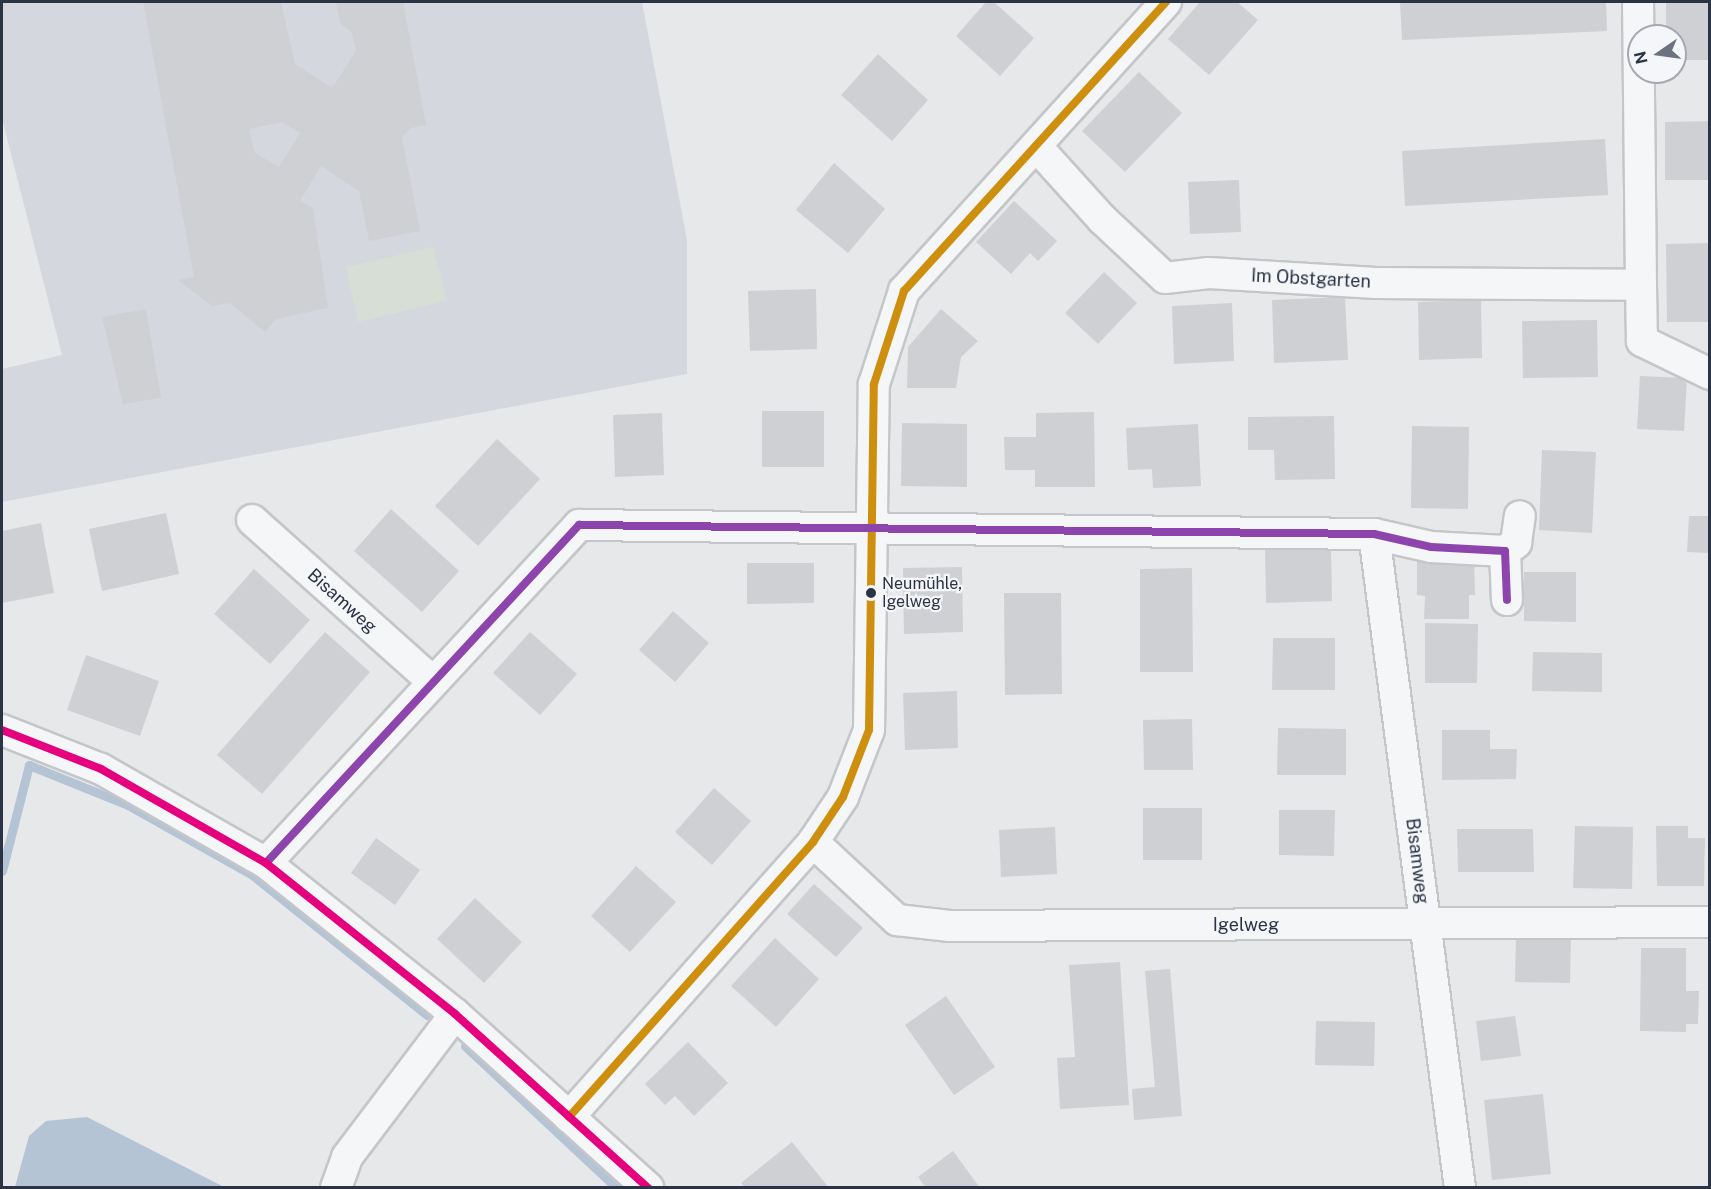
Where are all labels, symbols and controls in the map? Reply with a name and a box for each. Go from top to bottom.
north arrow [1627,24,1687,84]
text: N [1630,49,1652,66]
street label: Im Obstgarten [1251,265,1371,293]
street label: Bisamweg [303,564,381,638]
place label: Neumühle, Igelweg [882,574,962,612]
marker: Neumühle, Igelweg [865,587,877,599]
street label: Bisamweg [1401,817,1433,905]
street label: Igelweg [1213,914,1279,936]

